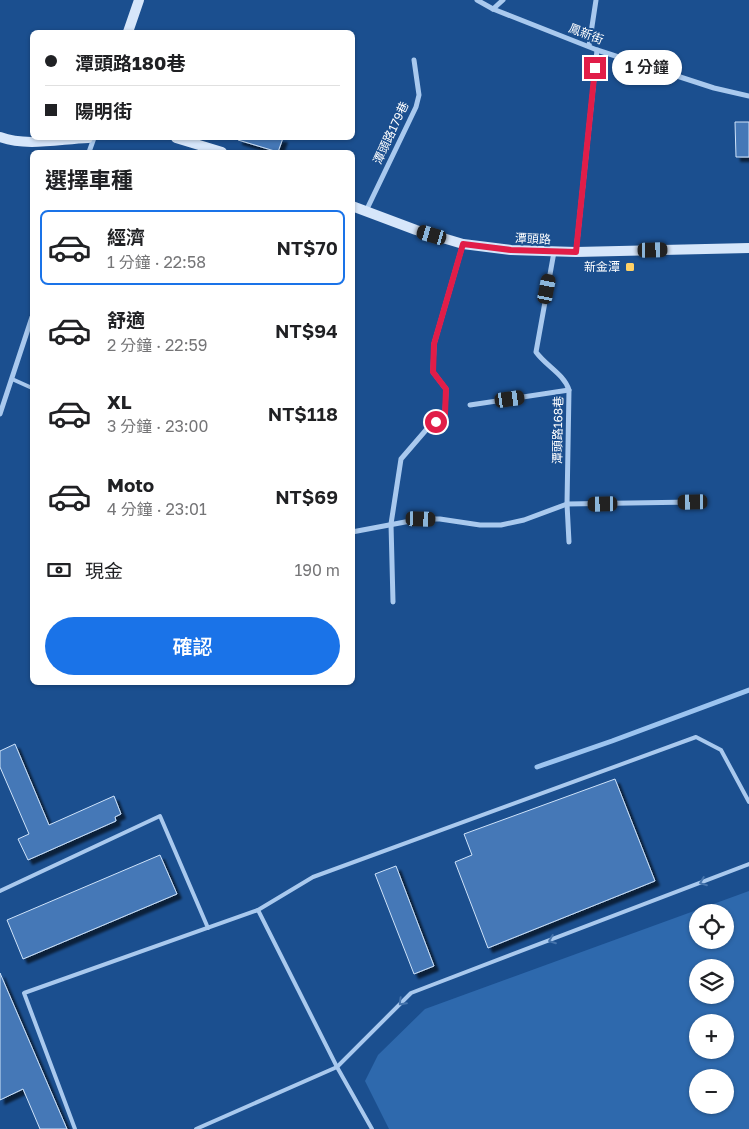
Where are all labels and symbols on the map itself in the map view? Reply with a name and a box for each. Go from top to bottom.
street label: 鳳新街 [567,20,606,47]
callout: 1 分鐘 [612,50,682,86]
route end [584,57,606,79]
street label: 潭頭路179巷 [369,99,412,167]
car [415,224,448,246]
street label: 潭頭路 [515,230,551,247]
car [637,242,668,258]
place label: 新金潭 [584,259,620,274]
marker: 新金潭 [624,261,636,273]
car [536,273,557,305]
car [494,389,525,409]
street label: 潭頭路168巷 [549,396,566,464]
route start [425,411,447,433]
car [677,494,708,510]
car [587,496,618,512]
car [405,511,436,527]
one-way arrow [700,876,708,886]
one-way arrow [548,934,556,944]
one-way arrow [399,996,408,1005]

